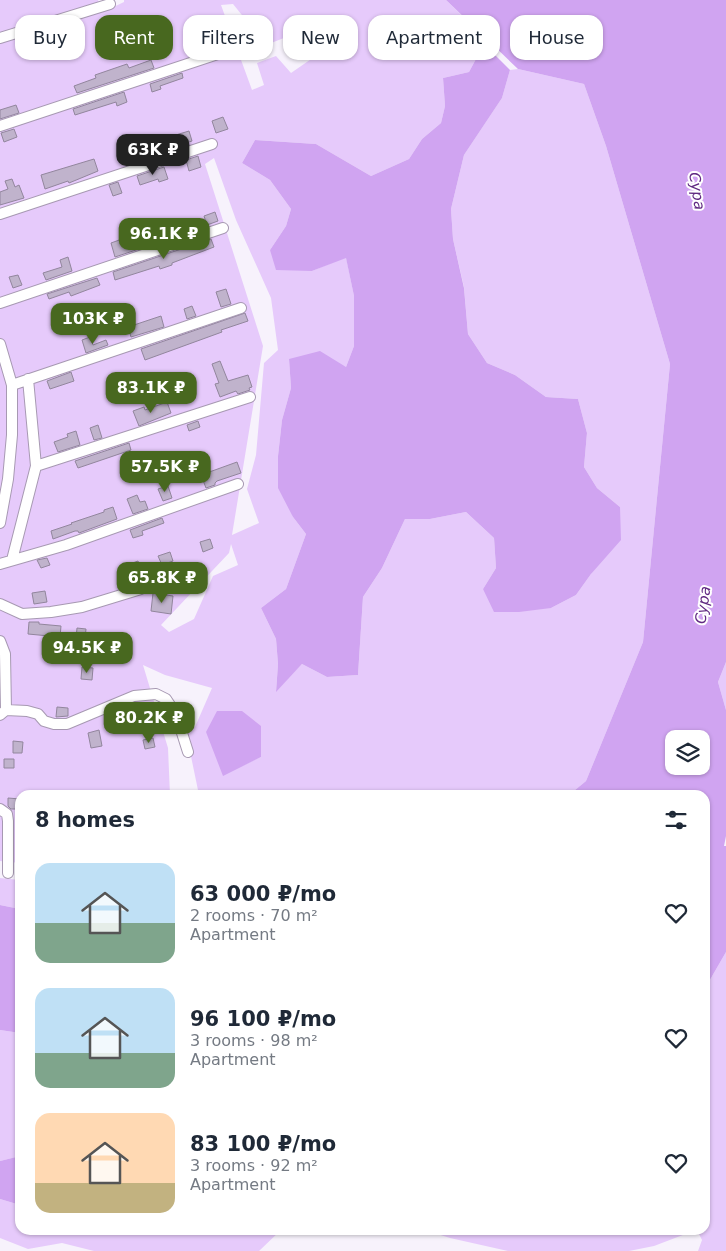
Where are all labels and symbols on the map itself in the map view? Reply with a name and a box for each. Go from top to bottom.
pin: 63K ₽ [118,134,188,176]
water label: Сура [685,171,709,211]
pin: 96.1K ₽ [118,218,210,260]
pin: 103K ₽ [52,302,134,345]
pin: 83.1K ₽ [105,372,197,414]
pin: 57.5K ₽ [119,450,211,493]
pin: 65.8K ₽ [116,562,208,604]
water label: Сура [691,585,715,625]
pin: 94.5K ₽ [41,632,133,674]
pin: 80.2K ₽ [103,702,195,744]

